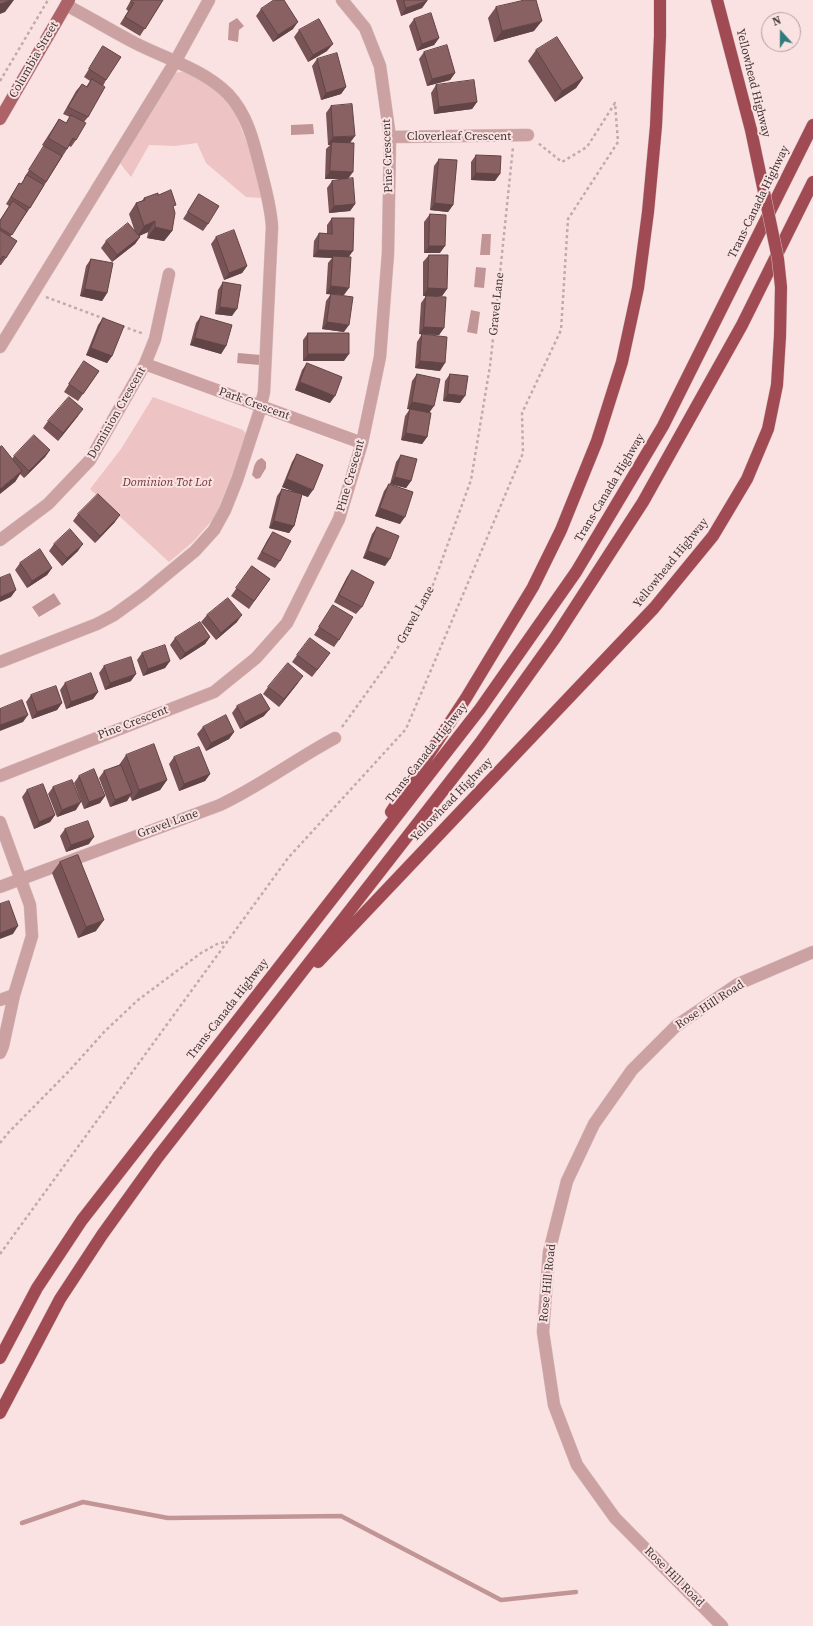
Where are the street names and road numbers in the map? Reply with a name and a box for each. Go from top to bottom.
street label: Columbia Street [6,19,62,101]
street label: Yellowhead Highway [733,27,773,139]
street label: Pine Crescent [380,119,396,193]
street label: Cloverleaf Crescent [407,130,511,144]
street label: Trans-Canada Highway [725,143,793,261]
street label: Gravel Lane [487,272,507,336]
street label: Dominion Crescent [85,364,149,462]
street label: Park Crescent [217,385,291,423]
street label: Trans-Canada Highway [572,431,648,545]
street label: Pine Crescent [334,438,368,514]
street label: Yellowhead Highway [630,515,712,611]
street label: Gravel Lane [394,584,438,646]
street label: Trans-Canada Highway [383,700,471,806]
street label: Pine Crescent [96,703,170,743]
street label: Yellowhead Highway [408,755,496,845]
street label: Gravel Lane [136,806,200,842]
street label: Trans-Canada Highway [184,956,272,1062]
street label: Rose Hill Road [673,978,747,1032]
street label: Rose Hill Road [537,1243,559,1323]
street label: Rose Hill Road [641,1544,707,1610]

